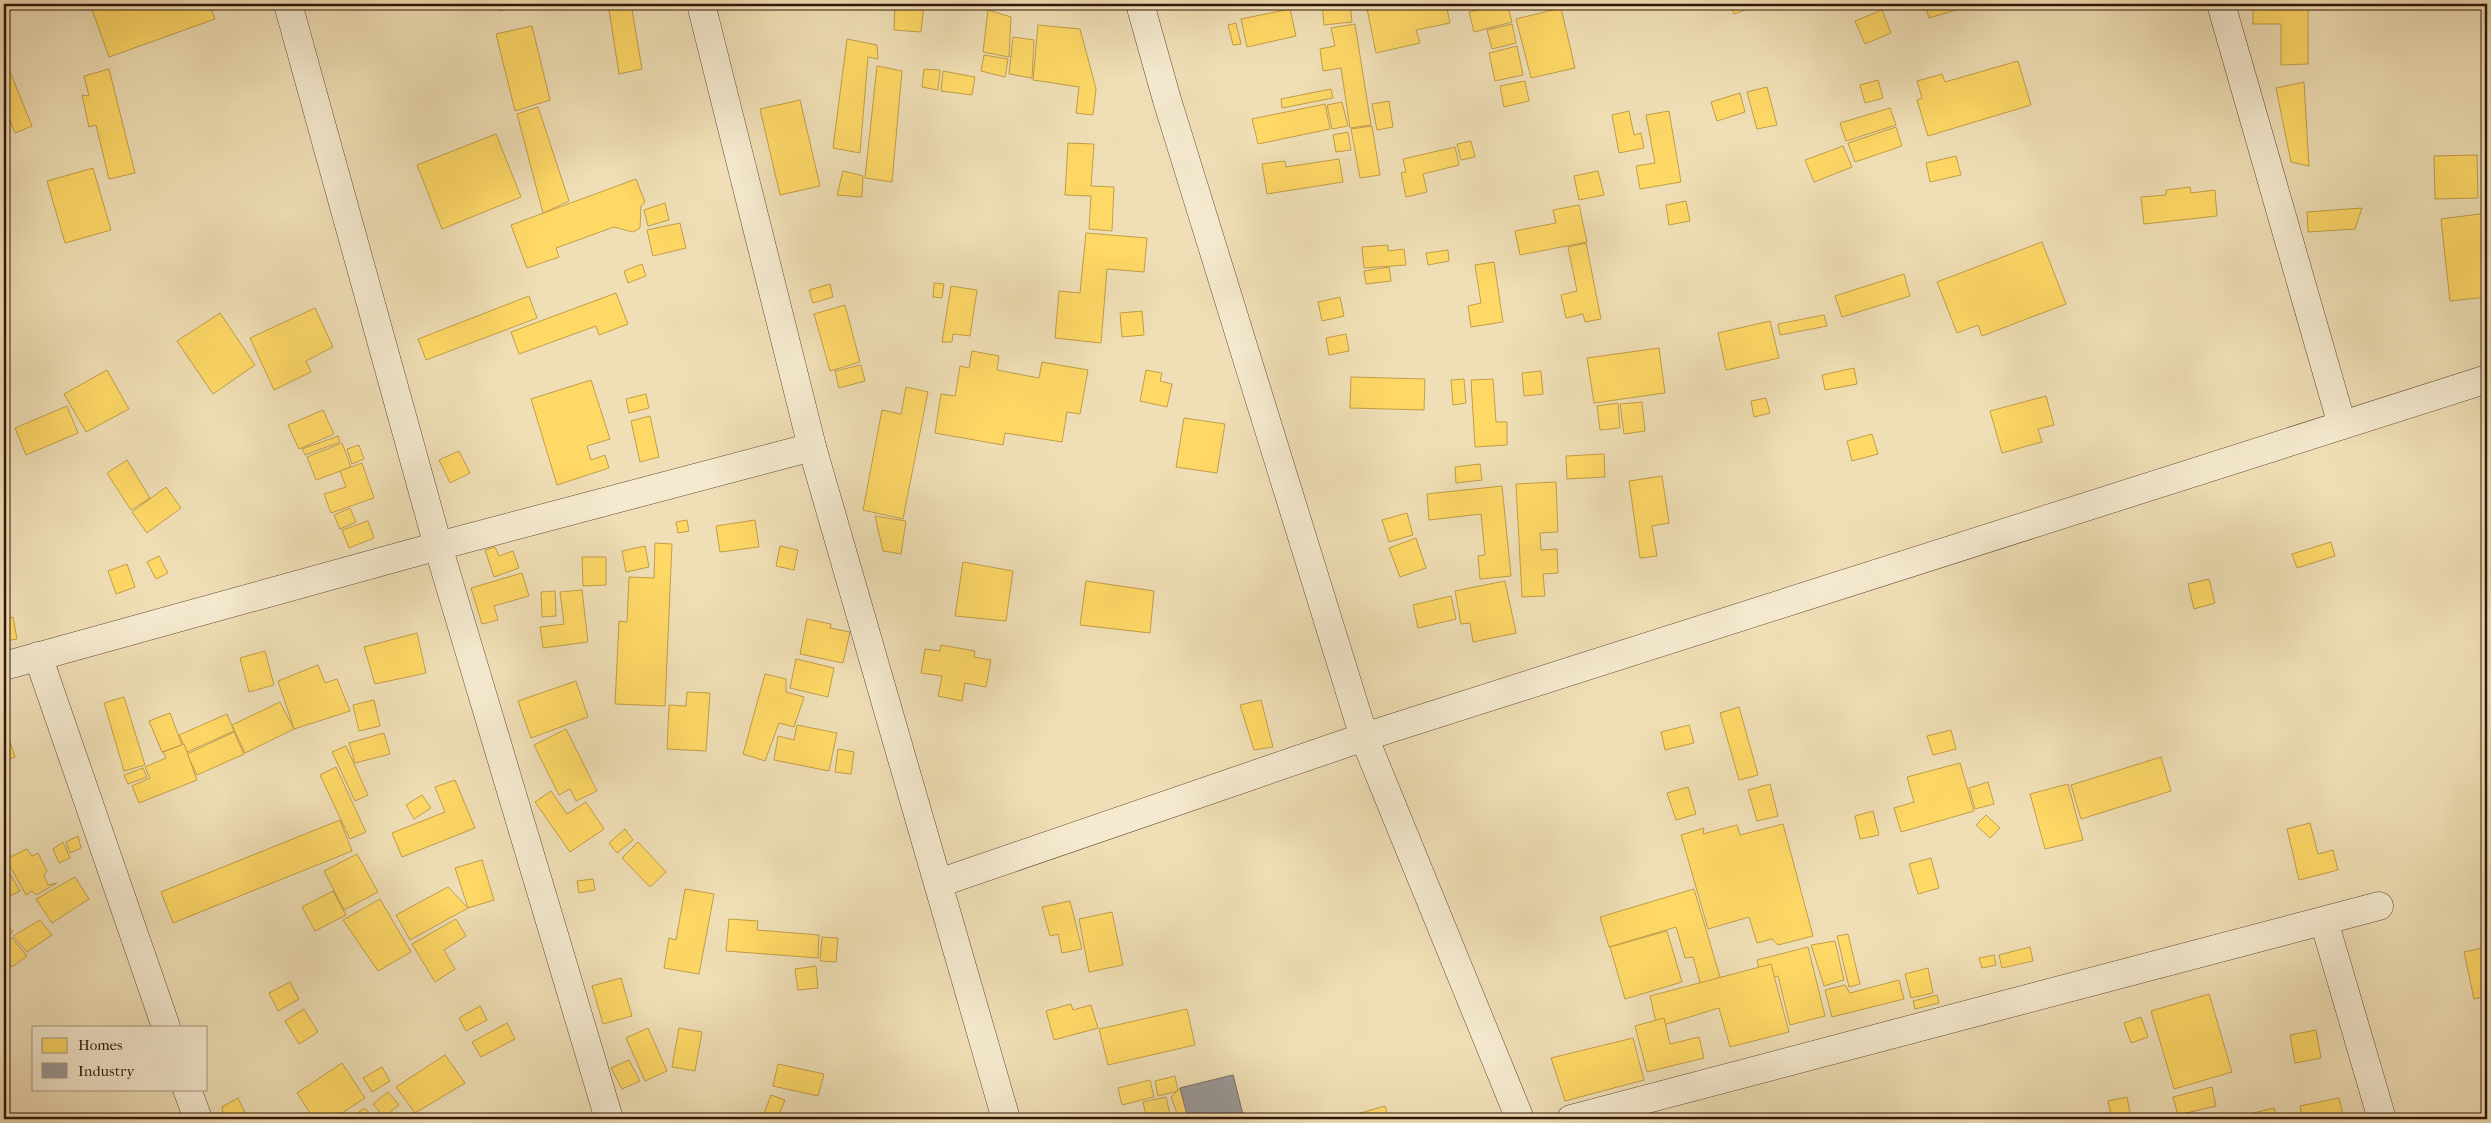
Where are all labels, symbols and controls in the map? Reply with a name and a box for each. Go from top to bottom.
legend [32,1026,208,1090]
text: Homes [78,1036,123,1054]
text: Industry [78,1062,135,1080]

